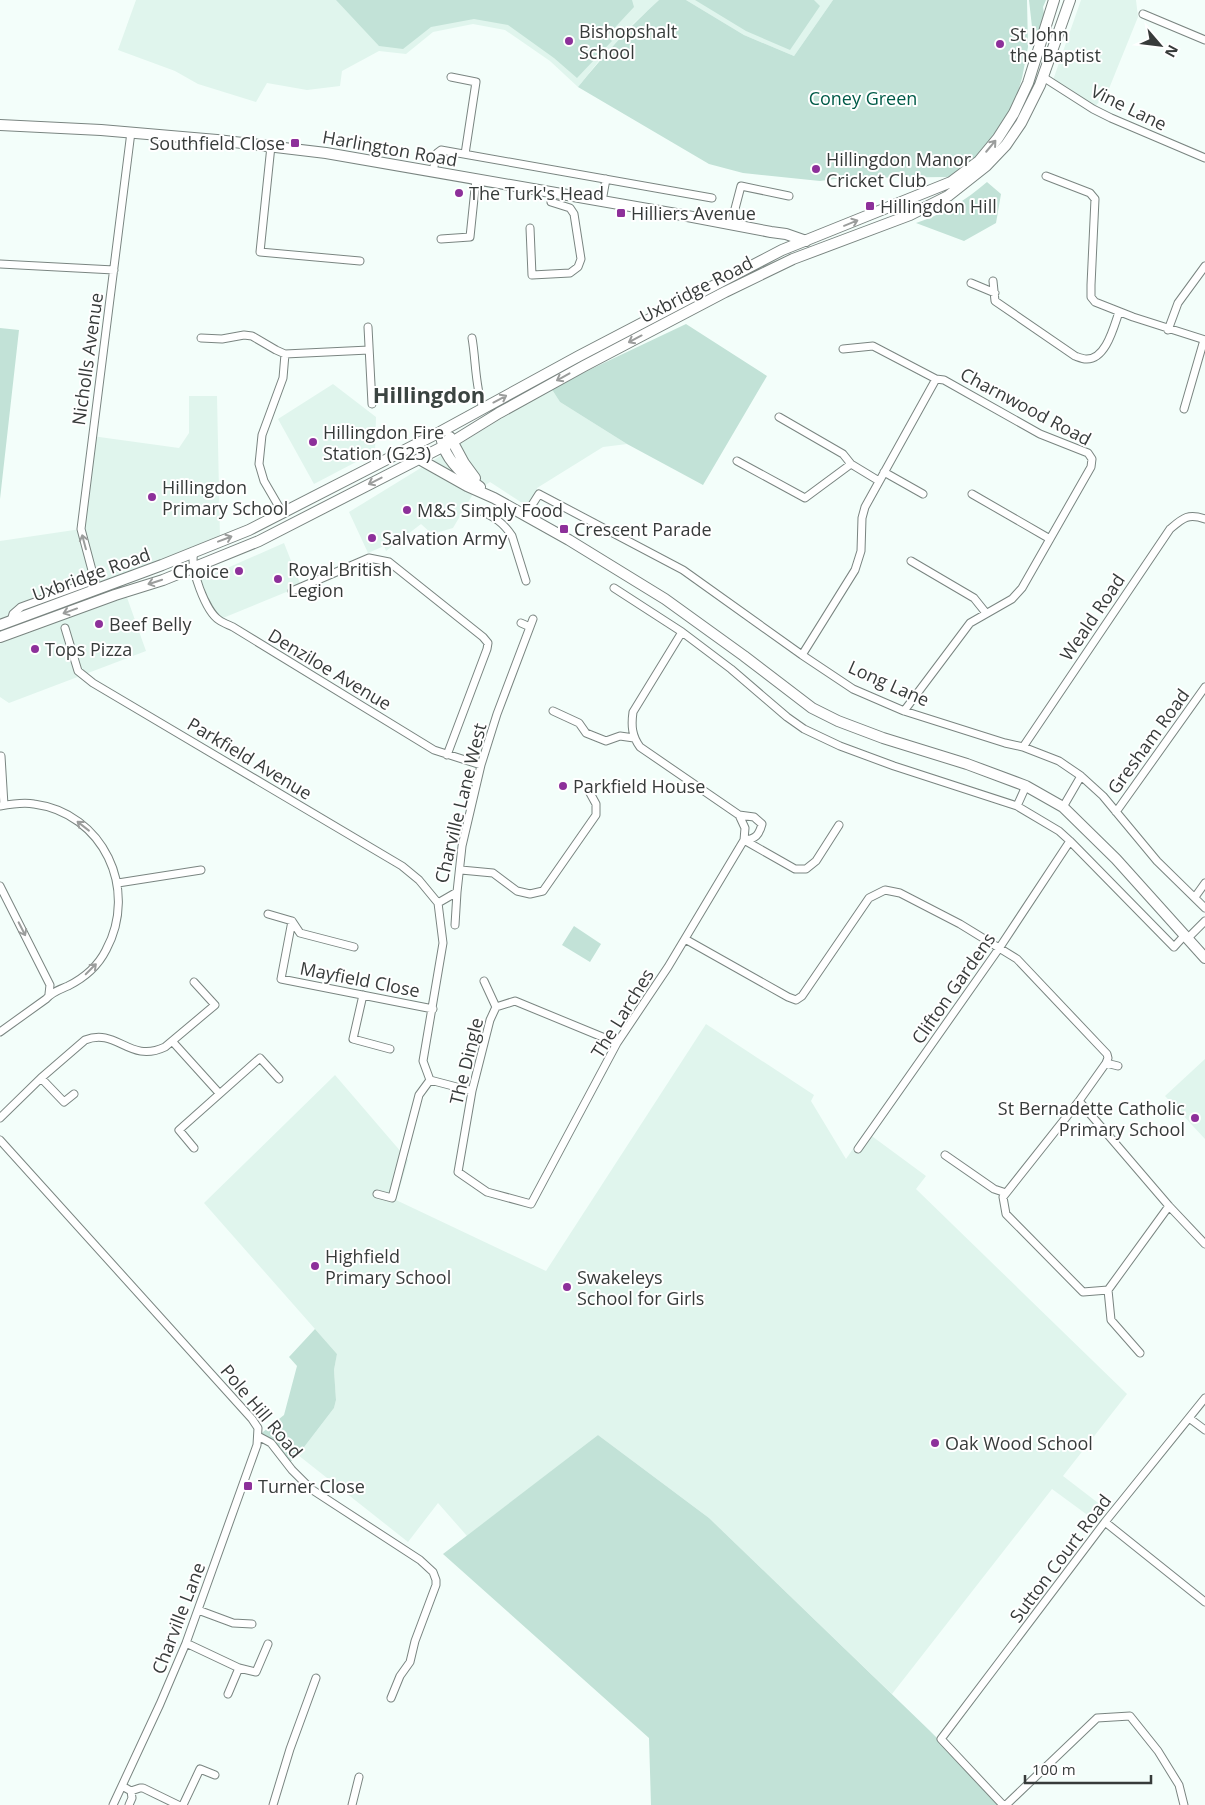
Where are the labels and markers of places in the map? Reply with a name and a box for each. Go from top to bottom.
place label: Bishopshalt School [579,19,677,64]
place label: St John the Baptist [1010,22,1101,67]
marker: Bishopshalt School [563,35,575,47]
marker: St John the Baptist [994,38,1006,50]
place label: Southfield Close [149,131,285,155]
marker: Southfield Close [289,137,301,149]
place label: Hillingdon Manor Cricket Club [826,147,972,192]
marker: Hillingdon Manor Cricket Club [810,163,822,175]
place label: The Turk's Head [469,181,604,205]
marker: The Turk's Head [453,187,465,199]
place label: Hillingdon Hill [880,194,997,218]
marker: Hillingdon Hill [864,200,876,212]
place label: Hilliers Avenue [631,201,756,225]
marker: Hilliers Avenue [615,207,627,219]
place label: Hillingdon Fire Station (G23) [323,420,444,465]
marker: Hillingdon Fire Station (G23) [307,436,319,448]
place label: Hillingdon Primary School [162,475,288,520]
marker: Hillingdon Primary School [146,491,158,503]
place label: M&S Simply Food [417,498,563,522]
marker: M&S Simply Food [401,504,413,516]
place label: Crescent Parade [574,517,712,541]
marker: Crescent Parade [558,523,570,535]
place label: Salvation Army [382,526,508,550]
marker: Salvation Army [366,532,378,544]
place label: Royal British Legion [288,557,392,602]
place label: Choice [173,559,229,583]
marker: Choice [233,565,245,577]
marker: Royal British Legion [272,573,284,585]
place label: Beef Belly [109,612,192,636]
marker: Beef Belly [93,618,105,630]
place label: Tops Pizza [45,637,132,661]
marker: Tops Pizza [29,643,41,655]
place label: Parkfield House [573,774,705,798]
marker: Parkfield House [557,780,569,792]
place label: St Bernadette Catholic Primary School [998,1096,1185,1141]
marker: St Bernadette Catholic Primary School [1189,1112,1201,1124]
place label: Highfield Primary School [325,1244,451,1289]
marker: Highfield Primary School [309,1260,321,1272]
place label: Swakeleys School for Girls [577,1265,704,1310]
marker: Swakeleys School for Girls [561,1281,573,1293]
place label: Oak Wood School [945,1431,1093,1455]
marker: Oak Wood School [929,1437,941,1449]
place label: Turner Close [258,1474,365,1498]
marker: Turner Close [242,1480,254,1492]

